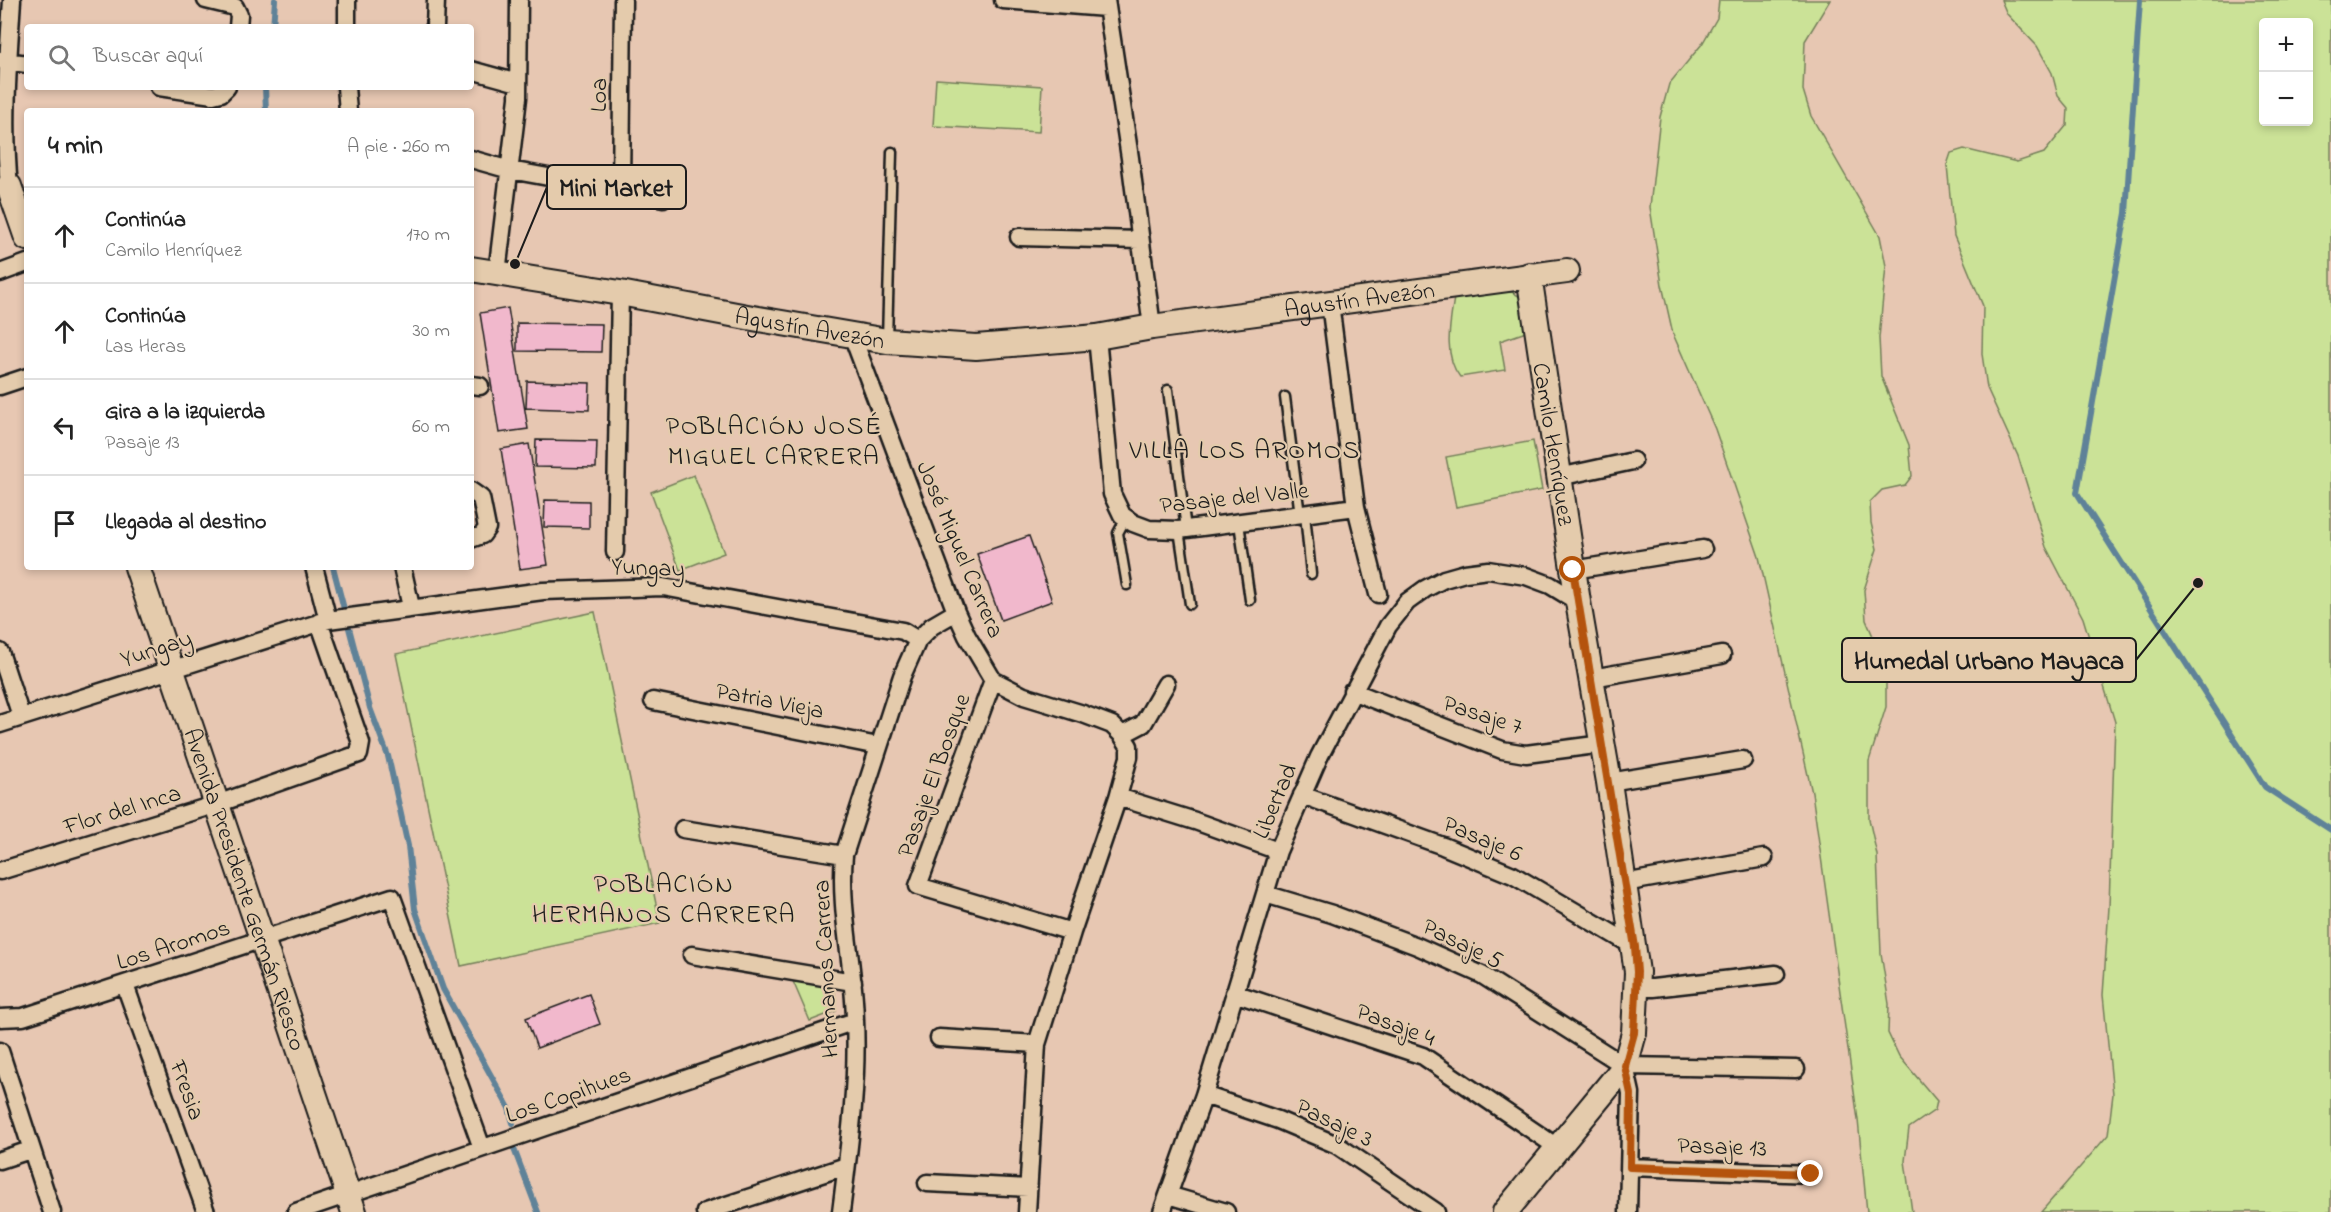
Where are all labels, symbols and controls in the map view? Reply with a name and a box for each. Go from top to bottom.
map controls [2259,18,2313,126]
button: + [2259,18,2313,72]
search box [24,24,474,90]
icon: search [45,41,78,74]
text: Buscar aquí [93,41,203,73]
button: − [2259,72,2313,126]
street label: Loa [583,78,618,113]
text: 4 min [48,128,103,166]
text: A pie · 260 m [347,133,450,162]
callout: Mini Market [547,165,686,209]
text: Mini Market [559,171,673,209]
text: Continúa [105,205,186,237]
icon: ahead [48,219,81,252]
text: 170 m [406,221,450,250]
text: Camilo Henríquez [105,237,242,266]
street label: Agustín Avezón [1282,274,1437,329]
street label: Agustín Avezón [731,300,887,360]
text: Continúa [105,301,186,333]
icon: ahead [48,315,81,348]
text: 30 m [413,317,450,346]
text: Las Heras [105,333,186,362]
street label: Camilo Henríquez [1521,361,1582,529]
text: Gira a la izquierda [105,397,265,429]
district label: POBLACIÓN JOSÉ MIGUEL CARRERA [666,409,882,477]
icon: left [48,411,81,444]
text: 60 m [412,413,450,442]
text: Pasaje 13 [105,429,180,458]
district label: VILLA LOS AROMOS [1128,433,1361,471]
street label: José Miguel Carrera [906,456,1012,644]
street label: Pasaje del Valle [1158,474,1311,525]
icon: arrive [48,507,81,540]
text: Llegada al destino [105,507,266,539]
street label: Yungay [610,551,685,589]
route start [1559,556,1585,582]
street label: Yungay [116,622,197,679]
callout: Humedal Urbano Mayaca [1842,638,2136,682]
text: Humedal Urbano Mayaca [1854,644,2124,682]
street label: Patria Vieja [712,675,827,730]
street label: Pasaje 7 [1438,687,1527,746]
street label: Pasaje El Bosque [889,689,981,863]
street label: Avenida Presidente Germán Riesco [173,724,314,1056]
street label: Libertad [1245,759,1308,845]
street label: Flor del Inca [59,777,186,846]
street label: Pasaje 6 [1437,808,1527,873]
district label: POBLACIÓN HERMANOS CARRERA [532,867,796,935]
street label: Hermanos Carrera [805,879,850,1059]
street label: Pasaje 5 [1416,911,1508,980]
street label: Los Aromos [112,912,235,981]
street label: Pasaje 4 [1351,995,1440,1057]
street label: Fresia [158,1055,213,1126]
street label: Los Copihues [501,1059,636,1134]
street label: Pasaje 3 [1289,1091,1378,1158]
street label: Pasaje 13 [1676,1129,1767,1168]
route end [1797,1160,1823,1186]

